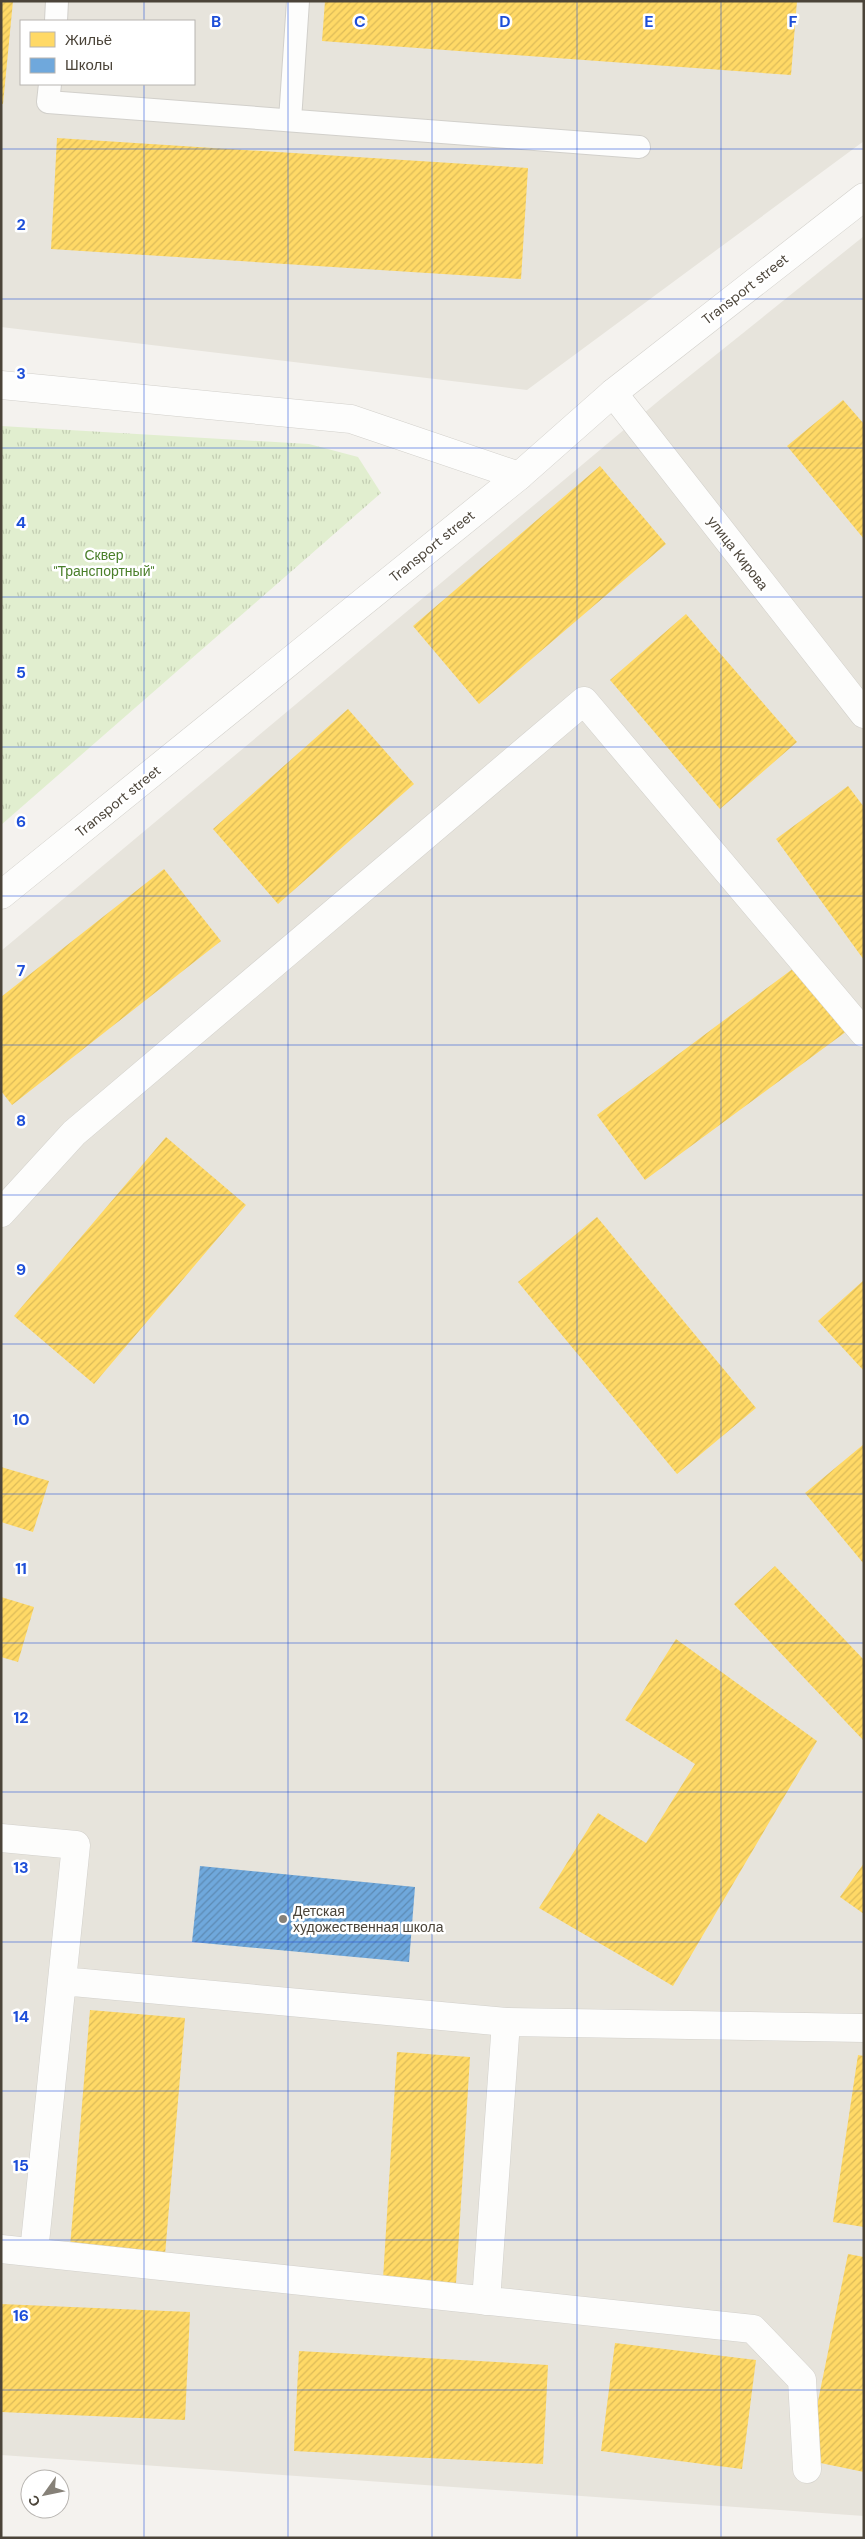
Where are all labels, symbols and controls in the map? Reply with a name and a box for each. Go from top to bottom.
text: B [211,11,221,32]
text: C [354,11,366,32]
text: D [499,11,511,32]
text: E [644,11,654,32]
text: F [789,11,798,32]
legend [20,20,195,85]
text: Жильё [65,30,112,50]
text: Школы [65,55,113,75]
text: 2 [16,214,26,235]
street label: Transport street [698,250,792,328]
text: 3 [16,363,26,384]
street label: Transport street [386,506,478,586]
text: 4 [16,512,26,533]
street label: улица Кирова [704,512,773,594]
park label: Сквер "Транспортный" [53,546,155,580]
text: 5 [16,662,26,683]
street label: Transport street [72,761,164,841]
text: 6 [16,811,26,832]
text: 7 [17,960,26,981]
text: 8 [16,1110,26,1131]
text: 9 [16,1259,26,1280]
text: 10 [12,1409,30,1430]
text: 11 [15,1558,27,1579]
text: 12 [13,1707,29,1728]
text: 13 [13,1857,29,1878]
place label: Детская художественная школа [293,1902,444,1936]
marker: Детская художественная школа [277,1913,289,1925]
text: 14 [13,2006,29,2027]
text: 15 [13,2155,29,2176]
text: 16 [13,2305,29,2326]
north arrow [20,2469,70,2519]
text: С [24,2492,44,2510]

